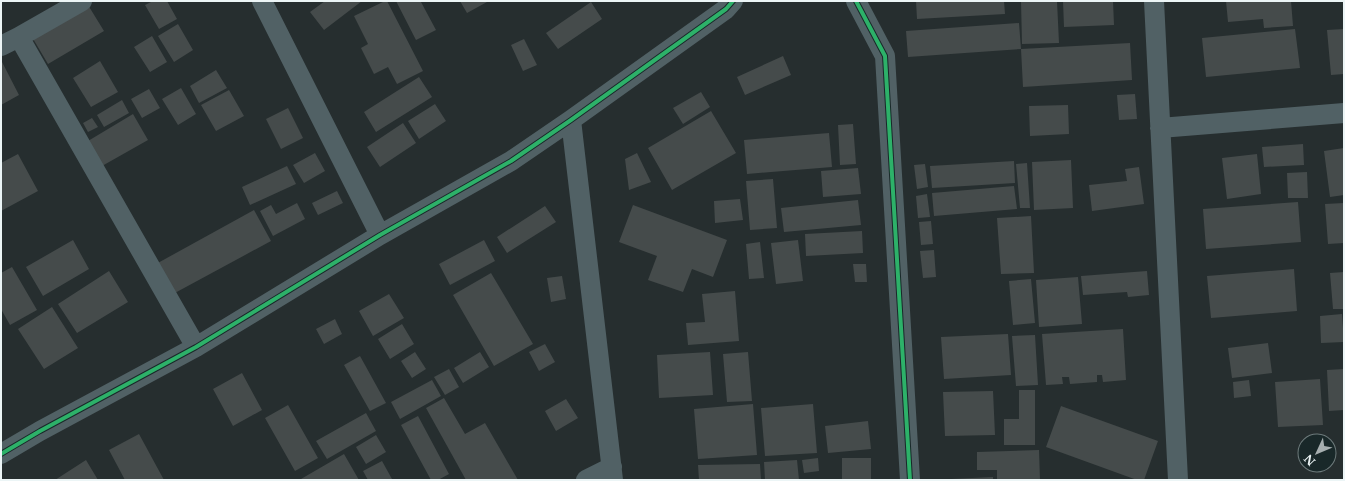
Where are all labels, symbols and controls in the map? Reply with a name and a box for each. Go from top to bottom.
north arrow [1297,433,1337,473]
text: N [1301,451,1318,469]

